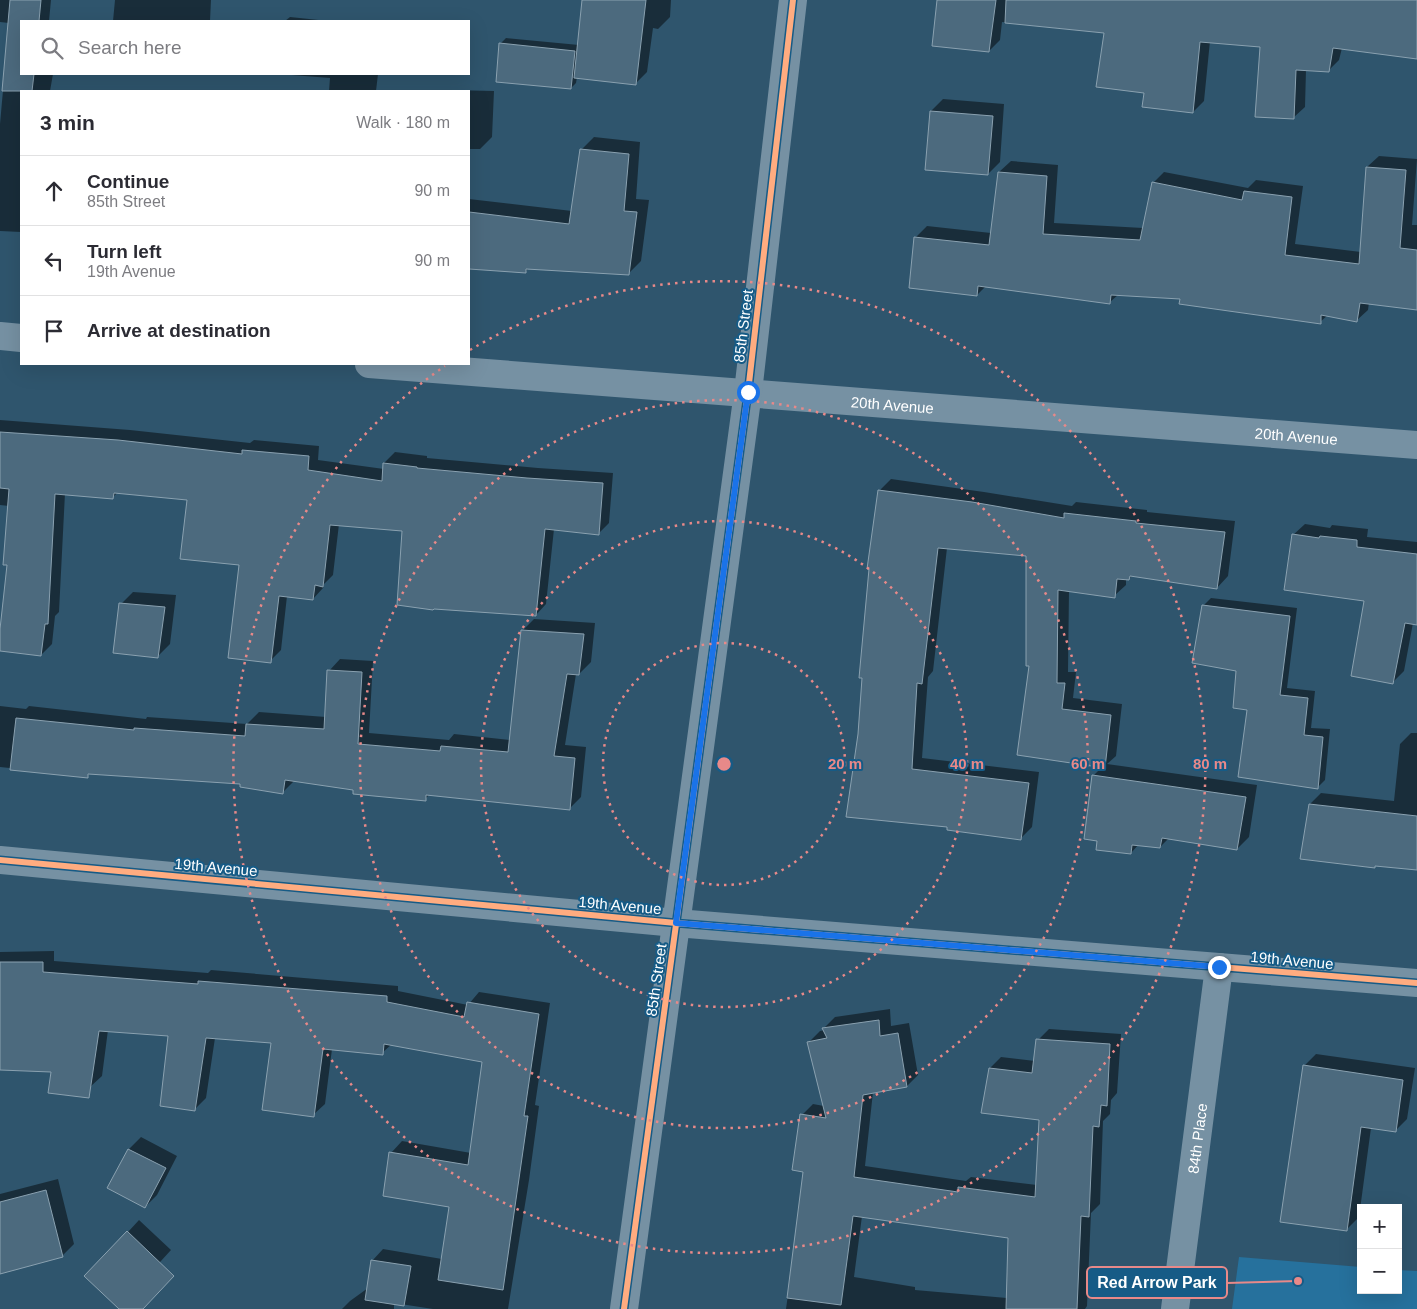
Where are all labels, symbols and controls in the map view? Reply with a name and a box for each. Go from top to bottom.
search box [20,20,470,75]
icon: search [38,34,66,62]
text: Search here [78,37,182,58]
text: 3 min [40,111,95,134]
text: Walk · 180 m [356,114,450,131]
text: Continue [87,171,169,192]
icon: ahead [40,177,68,205]
text: 90 m [414,182,450,199]
text: 85th Street [87,193,165,210]
text: Turn left [87,241,162,262]
icon: left [40,247,68,275]
text: 90 m [414,252,450,269]
text: 19th Avenue [87,263,176,280]
street label: 85th Street [730,288,756,363]
icon: arrive [40,317,68,345]
text: Arrive at destination [87,320,271,341]
route start [737,381,760,404]
street label: 20th Avenue [850,393,935,416]
street label: 20th Avenue [1254,424,1338,447]
centre of rings [715,755,733,773]
text: 20 m [828,755,862,772]
text: 40 m [950,755,984,772]
text: 60 m [1071,755,1105,772]
text: 80 m [1193,755,1227,772]
street label: 19th Avenue [174,855,258,879]
street label: 19th Avenue [578,893,662,917]
street label: 85th Street [642,942,670,1018]
street label: 19th Avenue [1250,948,1334,972]
route end [1208,956,1231,979]
street label: 84th Place [1184,1102,1210,1175]
map controls [1357,1204,1402,1294]
button: + [1357,1204,1402,1249]
button: − [1357,1249,1402,1294]
callout: Red Arrow Park [1087,1267,1227,1298]
text: Red Arrow Park [1097,1274,1217,1291]

